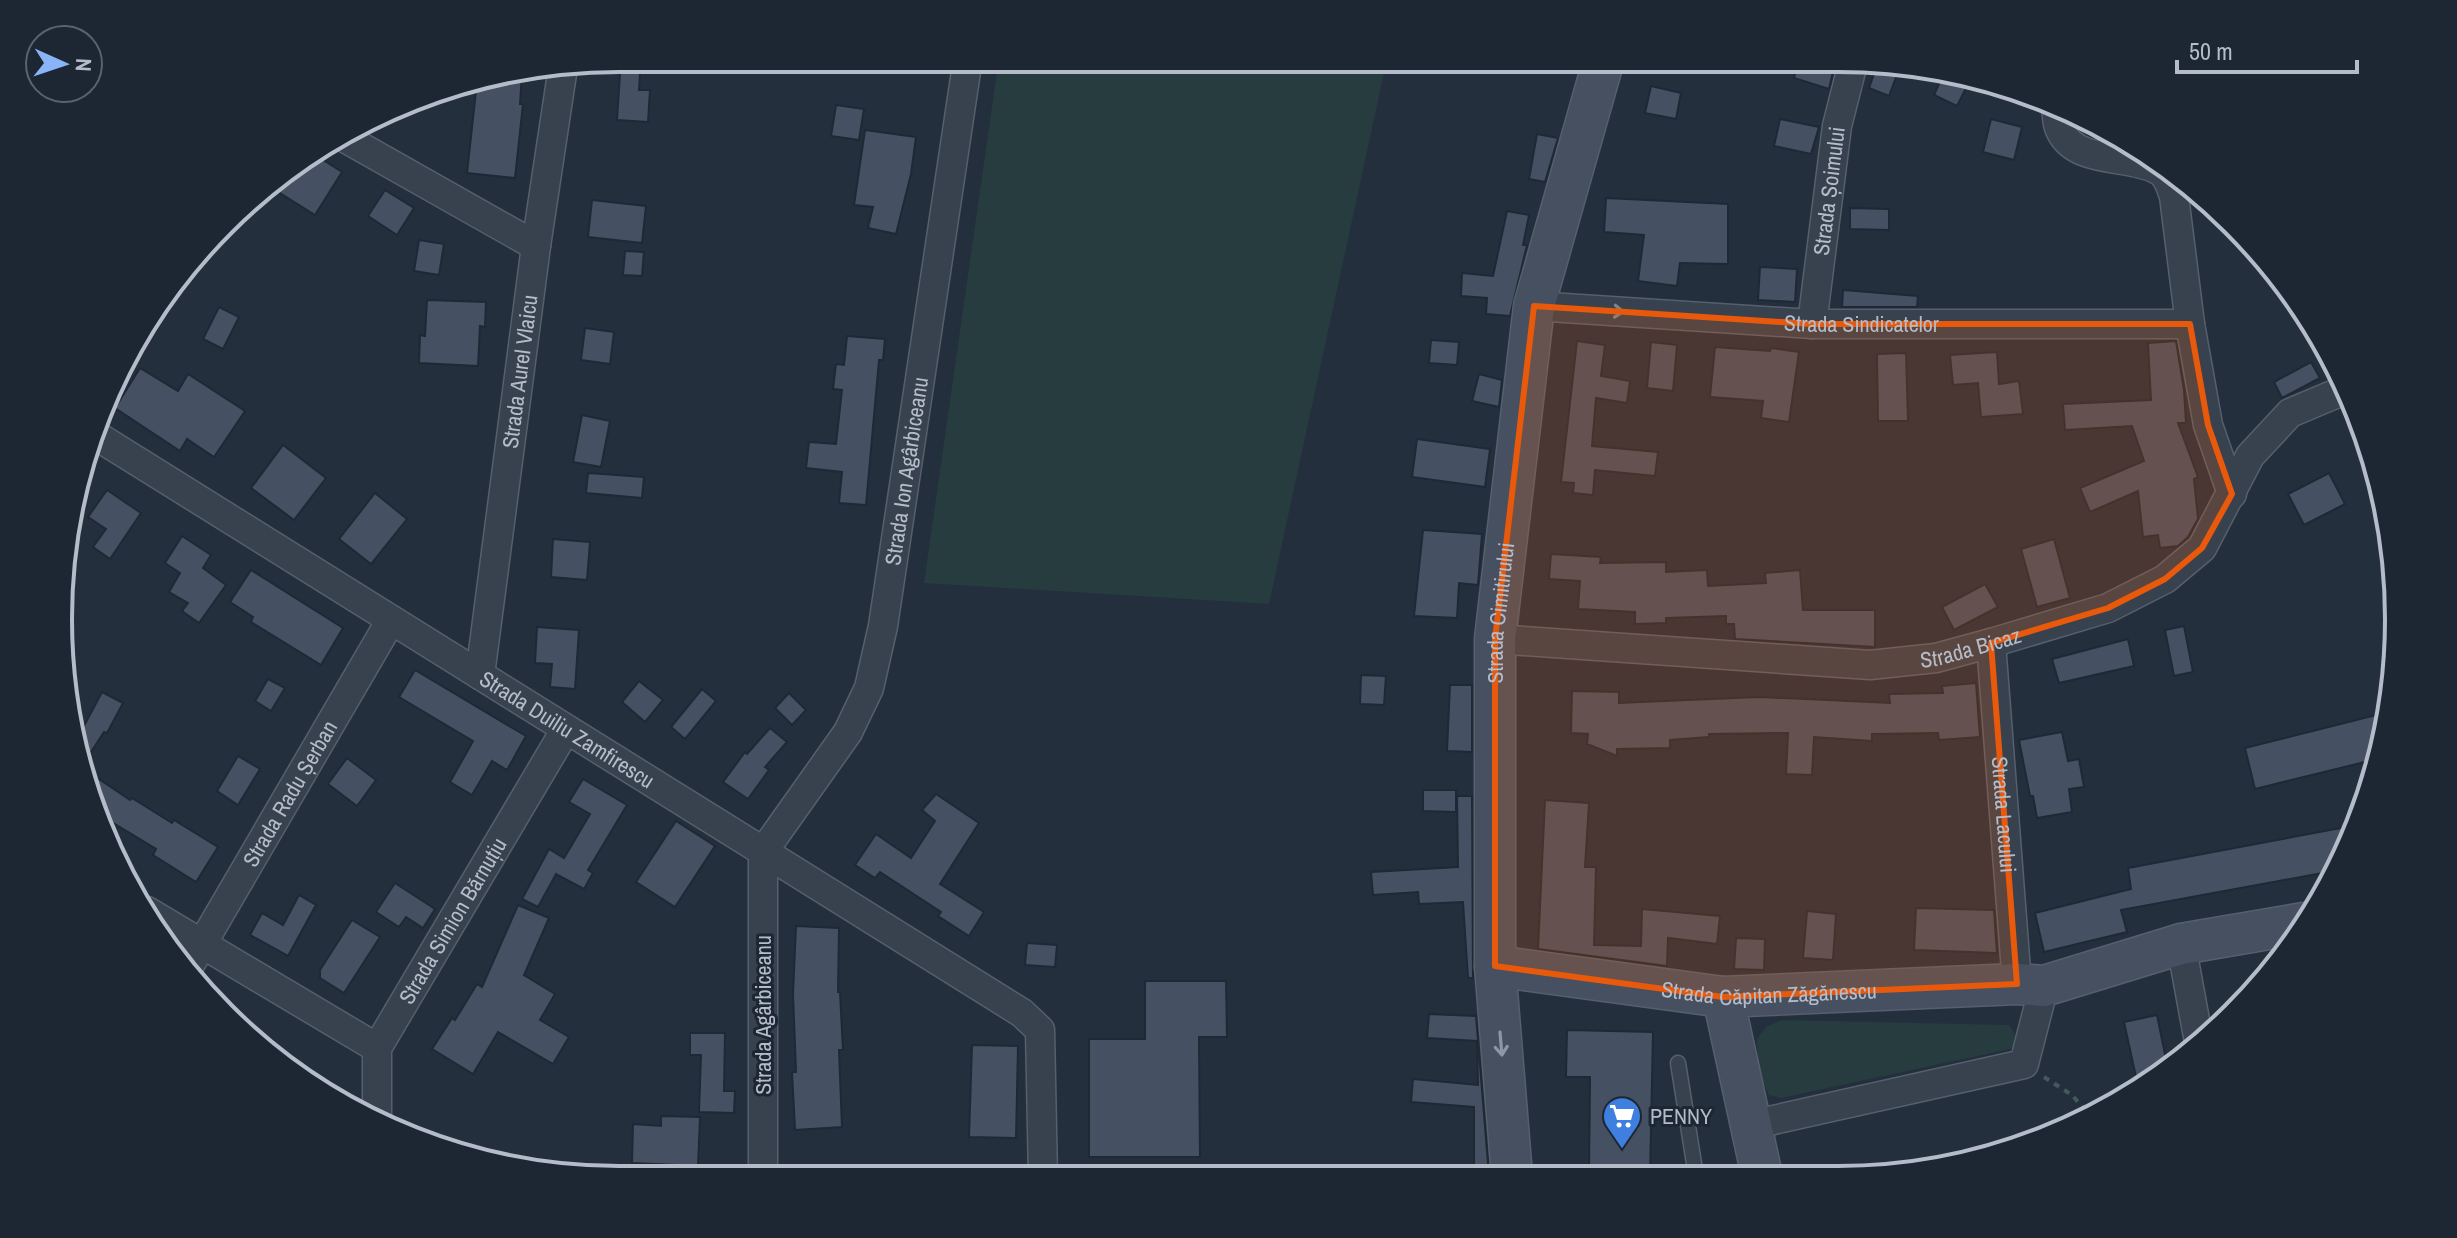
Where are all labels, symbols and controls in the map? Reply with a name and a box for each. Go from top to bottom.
north arrow [24,24,104,104]
scale bar [2177,24,2357,74]
text: 50 m [2189,35,2233,67]
text: N [69,58,99,72]
street label: Strada Șoimului [1806,125,1852,257]
street label: Strada Aurel Vlaicu [495,293,544,450]
one-way arrow [1598,304,1625,319]
street label: Strada Sindicatelor [1783,307,1939,339]
street label: Strada Ion Agârbiceanu [877,375,935,567]
street label: Strada Cimitirului [1480,541,1521,683]
street label: Strada Bicaz [1919,620,2024,675]
street label: Strada Duiliu Zamfirescu [474,663,660,795]
street label: Strada Radu Șerban [235,715,344,872]
street label: Strada Lacului [1985,755,2023,874]
street label: Strada Simion Bărnuțiu [391,832,513,1010]
street label: Strada Agârbiceanu [748,935,778,1095]
street label: Strada Căpitan Zăgănescu [1659,974,1877,1012]
one-way arrow [1494,1030,1509,1056]
supermarket icon: PENNY [1601,1095,1643,1150]
place label: PENNY [1650,1101,1712,1131]

